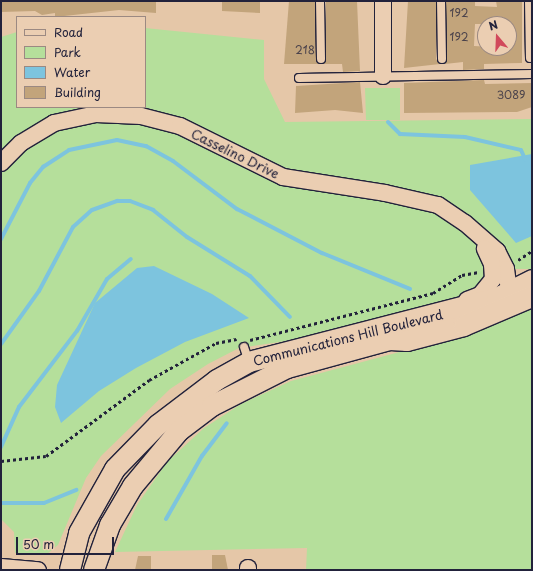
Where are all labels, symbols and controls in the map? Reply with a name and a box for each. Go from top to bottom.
house number: 192 [450,6,468,20]
legend [16,16,146,108]
north arrow [477,16,517,56]
text: N [486,16,500,35]
text: Road [54,23,83,41]
house number: 192 [450,30,468,44]
text: Park [54,43,81,61]
house number: 218 [295,43,315,57]
text: Water [54,63,90,81]
text: Building [54,83,101,101]
house number: 3089 [497,88,525,102]
street label: Casselino Drive [189,126,281,182]
street label: Communications Hill Boulevard [251,307,445,369]
scale bar [18,529,116,555]
text: 50 m [23,535,54,553]

